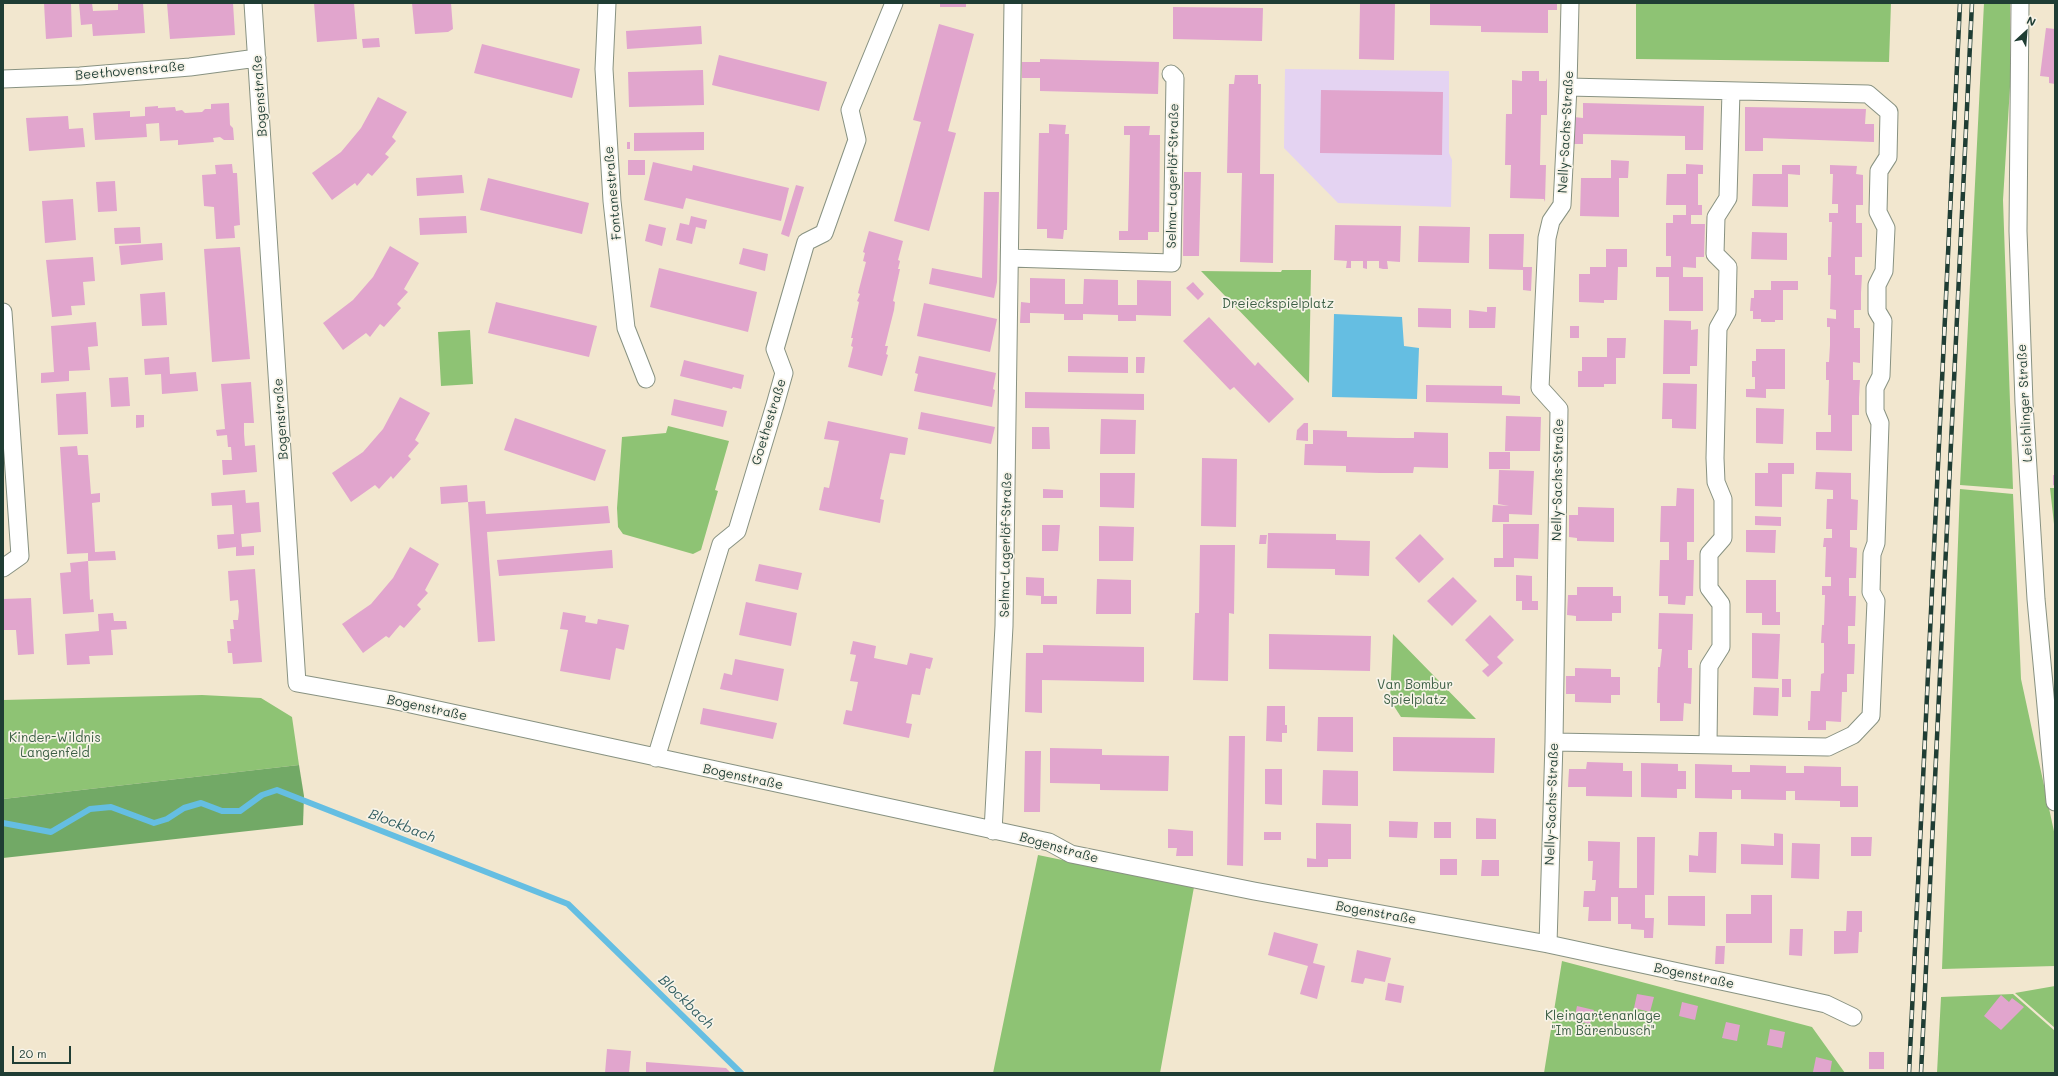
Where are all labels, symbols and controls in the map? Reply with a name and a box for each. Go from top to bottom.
north arrow [2006,12,2046,52]
text: N [2024,12,2039,29]
street label: Bogenstraße [249,55,271,137]
street label: Beethovenstraße [75,58,185,84]
street label: Nelly-Sachs-Straße [1555,70,1577,194]
street label: Selma-Lagerlöf-Straße [1164,103,1182,249]
street label: Fontanestraße [601,145,625,241]
park label: Dreieckspielplatz [1222,296,1334,312]
street label: Leichlinger Straße [2014,343,2036,463]
street label: Goethestraße [748,377,790,467]
street label: Bogenstraße [270,378,292,460]
street label: Nelly-Sachs-Straße [1549,419,1567,541]
street label: Selma-Lagerlöf-Straße [997,472,1015,618]
park label: Van Bombur Spielplatz [1377,677,1453,708]
street label: Bogenstraße [386,692,468,724]
park label: Kinder-Wildnis Langenfeld [9,730,101,761]
street label: Nelly-Sachs-Straße [1542,742,1562,866]
street label: Bogenstraße [702,761,784,793]
water label: Blockbach [366,806,438,846]
street label: Bogenstraße [1018,829,1100,867]
street label: Bogenstraße [1335,898,1417,928]
street label: Bogenstraße [1653,960,1735,992]
water label: Blockbach [655,972,717,1032]
park label: Kleingartenanlage "Im Bärenbusch" [1545,1008,1661,1039]
scale bar [14,1038,73,1064]
text: 20 m [19,1045,47,1061]

